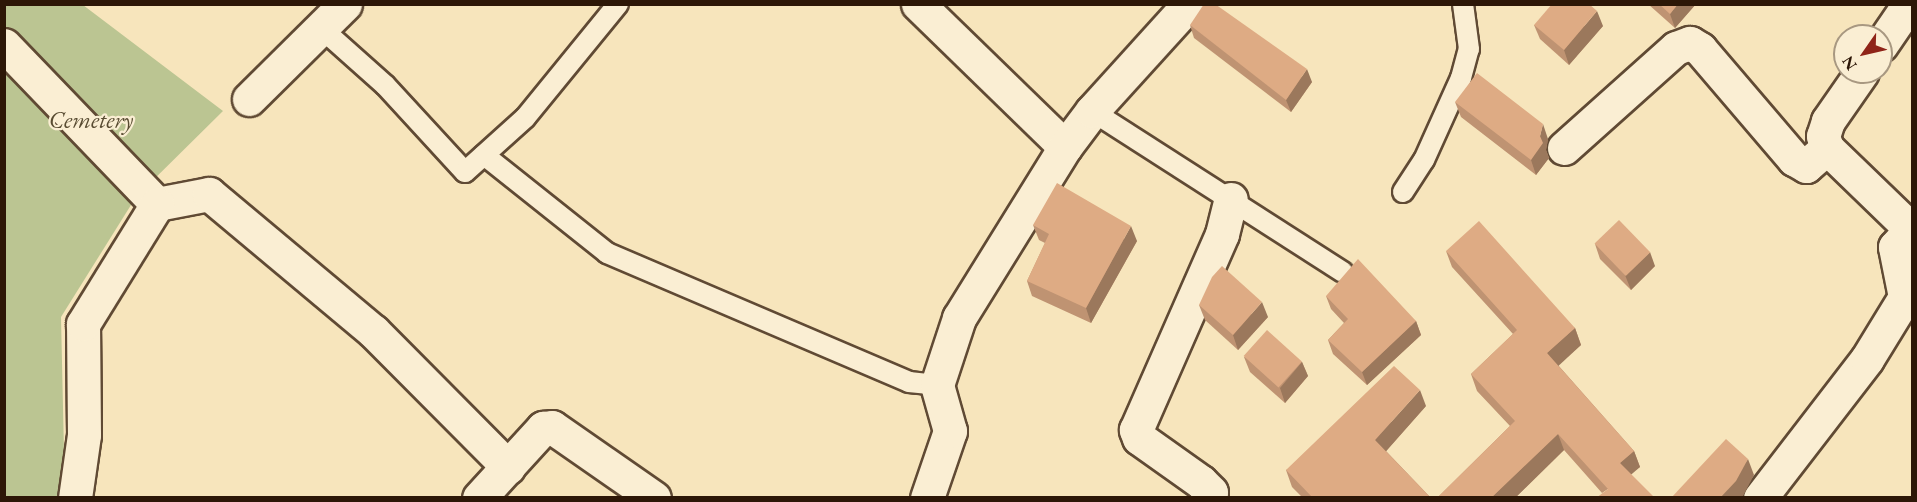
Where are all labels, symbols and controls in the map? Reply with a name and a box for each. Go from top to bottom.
north arrow [1833,24,1893,84]
text: N [1837,52,1862,74]
park label: Cemetery [49,106,133,134]

